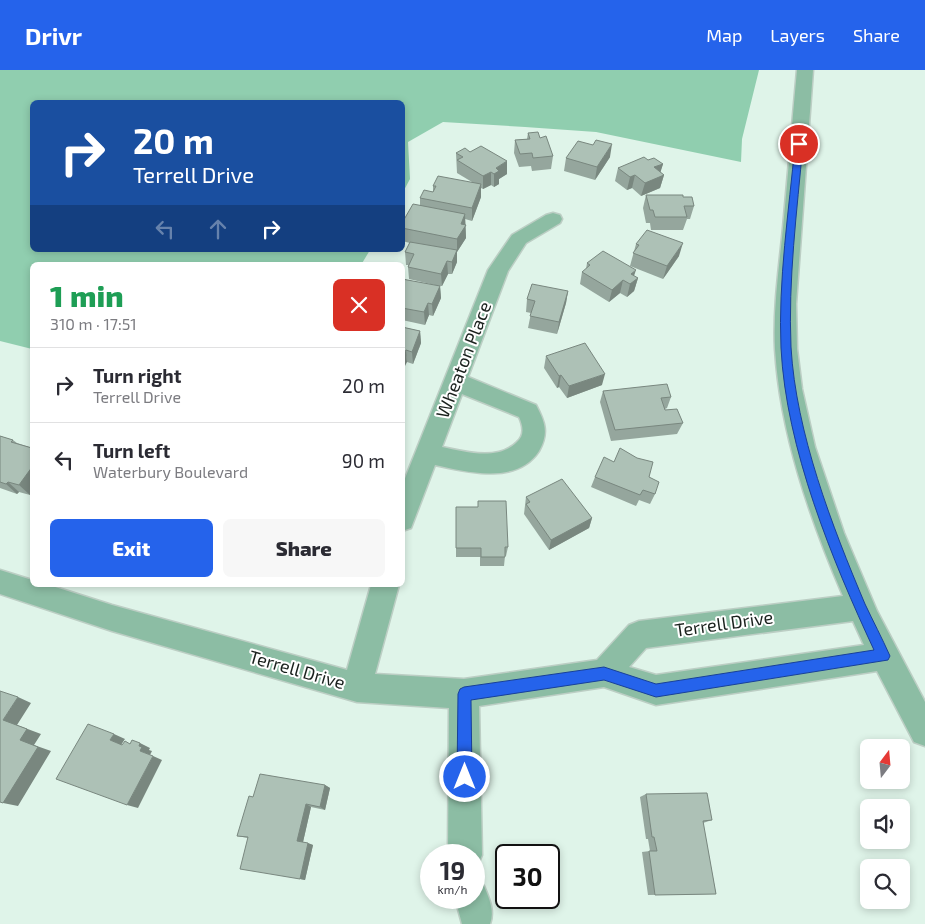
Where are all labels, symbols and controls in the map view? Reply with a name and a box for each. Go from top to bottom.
text: Drivr [25,21,82,50]
text: Map [706,24,742,46]
text: Layers [770,24,825,46]
text: Share [853,24,900,46]
text: 20 m [133,119,214,161]
icon: right [50,120,115,185]
pin [778,123,820,165]
icon: arrive [785,130,813,158]
text: Terrell Drive [133,161,254,187]
icon: left [151,215,179,243]
icon: ahead [204,215,232,243]
icon: right [257,215,285,243]
text: 1 min [50,277,124,313]
button: close [333,279,385,331]
street label: Wheaton Place [431,298,495,421]
text: 310 m · 17:51 [50,314,137,333]
text: Turn right [93,364,181,387]
icon: right [50,371,78,399]
text: 20 m [342,374,385,397]
text: Terrell Drive [93,387,181,406]
text: Turn left [93,439,170,462]
icon: left [50,446,78,474]
text: 90 m [342,449,385,472]
text: Waterbury Boulevard [93,462,248,481]
button: Exit [50,519,213,577]
button: Share [223,519,385,577]
street label: Terrell Drive [673,605,774,641]
street label: Terrell Drive [247,645,348,693]
north arrow [860,739,910,789]
map controls [860,739,910,909]
position arrow [438,750,490,802]
button: sound [860,799,910,849]
speed limit sign: 30 [495,844,560,909]
text: 19 [440,855,465,885]
button: search [860,859,910,909]
text: km/h [438,882,467,896]

